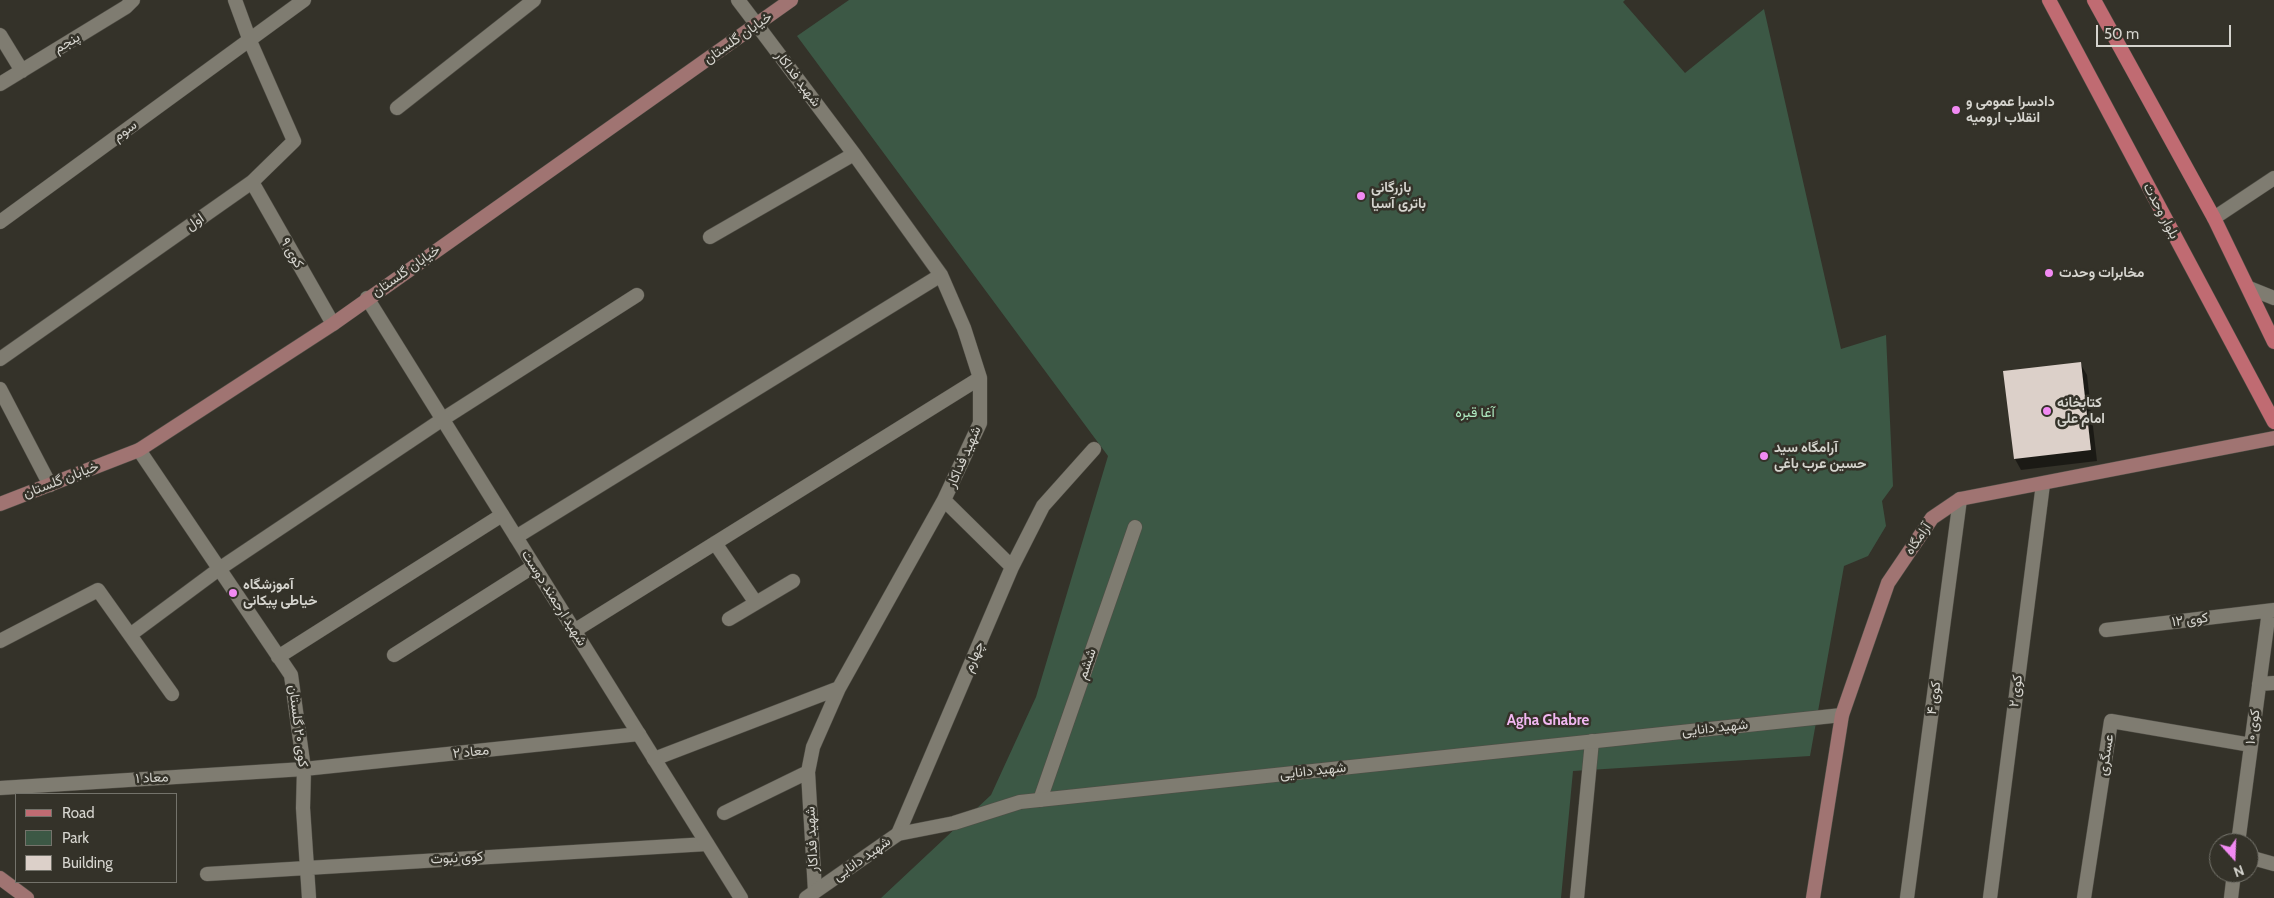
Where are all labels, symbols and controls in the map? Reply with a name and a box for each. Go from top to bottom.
street label: خیابان گلستان [701,8,775,68]
scale bar [2099,15,2234,47]
text: 50 m [2104,25,2139,43]
street label: پنجم [51,29,83,57]
street label: شهید فداکار [772,48,824,110]
place label: دادسرا عمومی و انقلاب ارومیه [1966,94,2055,126]
marker: دادسرا عمومی و انقلاب ارومیه [1950,104,1962,116]
street label: سوم [110,117,140,145]
place label: بازرگانی باتری آسیا [1371,180,1426,212]
street label: بلوار وحدت [2139,180,2183,242]
marker: بازرگانی باتری آسیا [1355,190,1367,202]
street label: اول [183,210,207,234]
street label: کوی ۹ [277,235,307,271]
street label: خیابان گلستان [369,241,443,301]
place label: مخابرات وحدت [2059,265,2144,281]
marker: مخابرات وحدت [2043,267,2055,279]
place label: کتابخانه امام علی [2057,395,2105,428]
park label: آغا قبره [1455,405,1495,421]
marker: کتابخانه امام علی [2041,405,2053,417]
street label: شهید فداکار [943,424,985,490]
place label: آرامگاه سید حسین عرب باغی [1774,440,1867,472]
marker: آرامگاه سید حسین عرب باغی [1758,450,1770,462]
street label: خیابان گلستان [21,458,101,502]
street label: آرامگاه [1901,520,1935,558]
street label: شهید ارجمند دوست [518,547,590,649]
place label: آموزشگاه خیاطی پیکانی [243,577,317,610]
marker: آموزشگاه خیاطی پیکانی [227,587,239,599]
street label: کوی ۱۲ [2171,609,2209,631]
street label: چهارم [960,639,988,675]
street label: ششم [1074,646,1100,682]
street label: کوی ۲ [2006,674,2026,708]
street label: کوی ۴ [1923,680,1945,716]
street label: کوی ۲۰ گلستان [285,684,311,768]
street label: کوی ۱۰ [2242,708,2264,746]
district label: Agha Ghabre [1507,712,1589,730]
street label: شهید دانایی [1681,716,1749,740]
street label: عسگری [2094,733,2118,777]
street label: معاد ۲ [452,742,490,762]
street label: شهید دانایی [1279,759,1347,783]
street label: معاد ۱ [135,769,169,787]
legend [15,793,178,883]
text: Road [62,804,95,822]
street label: شهید فداکار [802,806,822,872]
text: Park [62,829,89,847]
street label: شهید دانایی [830,833,894,885]
north arrow [2209,833,2259,883]
street label: کوی نبوت [430,848,484,868]
text: Building [62,854,113,872]
text: N [2231,861,2247,881]

